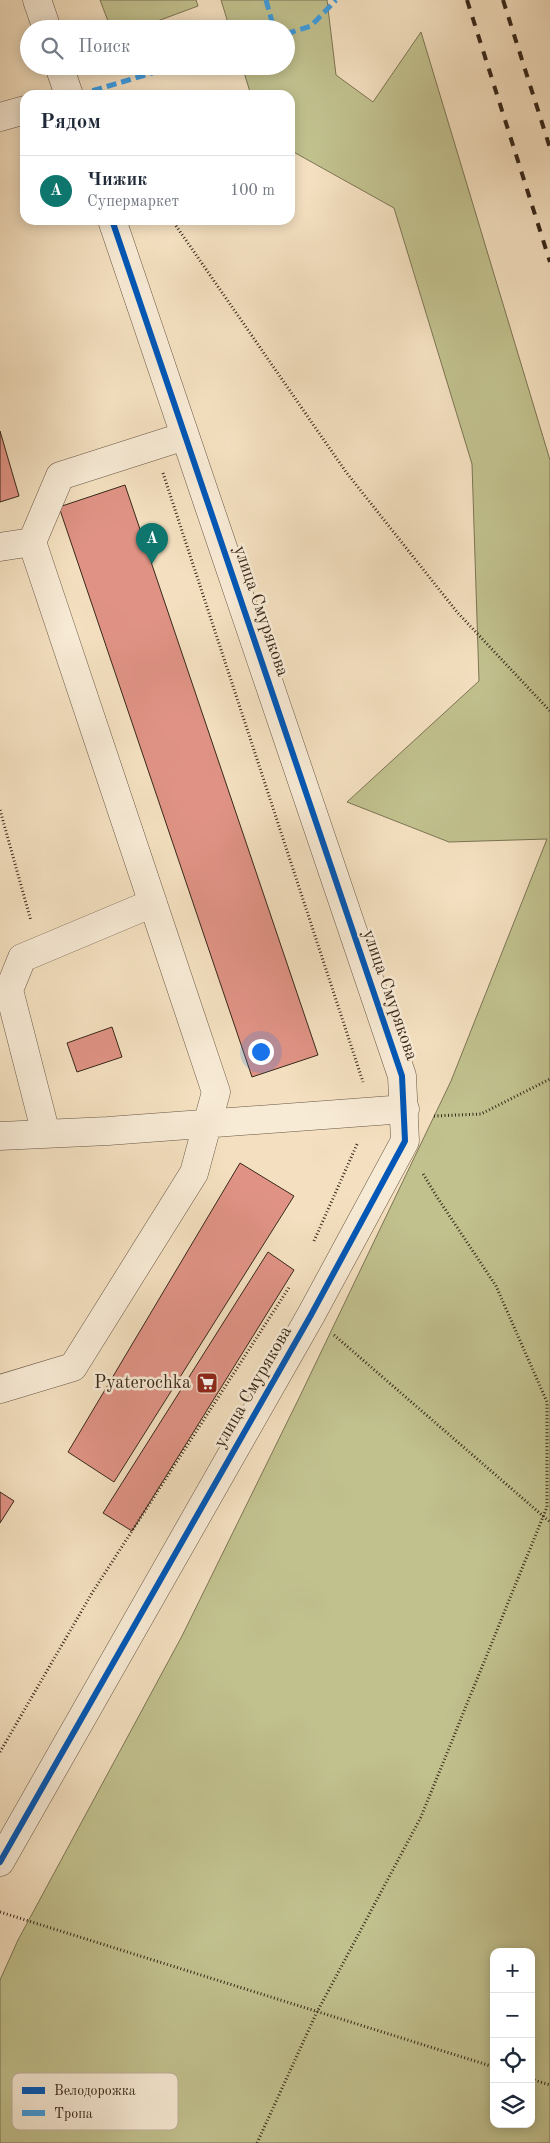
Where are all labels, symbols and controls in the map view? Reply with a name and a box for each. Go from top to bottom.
search box [20,20,295,75]
icon: search [38,34,66,62]
text: Поиск [78,38,130,57]
text: Рядом [40,112,101,133]
text: Чижик [87,171,147,190]
text: A [50,183,62,199]
text: 100 m [230,183,275,199]
text: Супермаркет [87,194,179,210]
pin: A [136,523,168,564]
street label: улица Смурякова [230,543,292,679]
street label: улица Смурякова [359,927,421,1063]
your location [248,1039,274,1065]
street label: улица Смурякова [211,1323,295,1451]
supermarket icon: Pyaterochka [195,1371,219,1395]
place label: Pyaterochka [94,1374,191,1392]
map controls [490,1948,535,2128]
button: + [490,1948,535,1993]
button: − [490,1993,535,2038]
button: locate [490,2038,535,2083]
legend [12,2073,178,2130]
button: layers [490,2083,535,2128]
text: Велодорожка [54,2084,136,2098]
text: Тропа [54,2107,93,2121]

